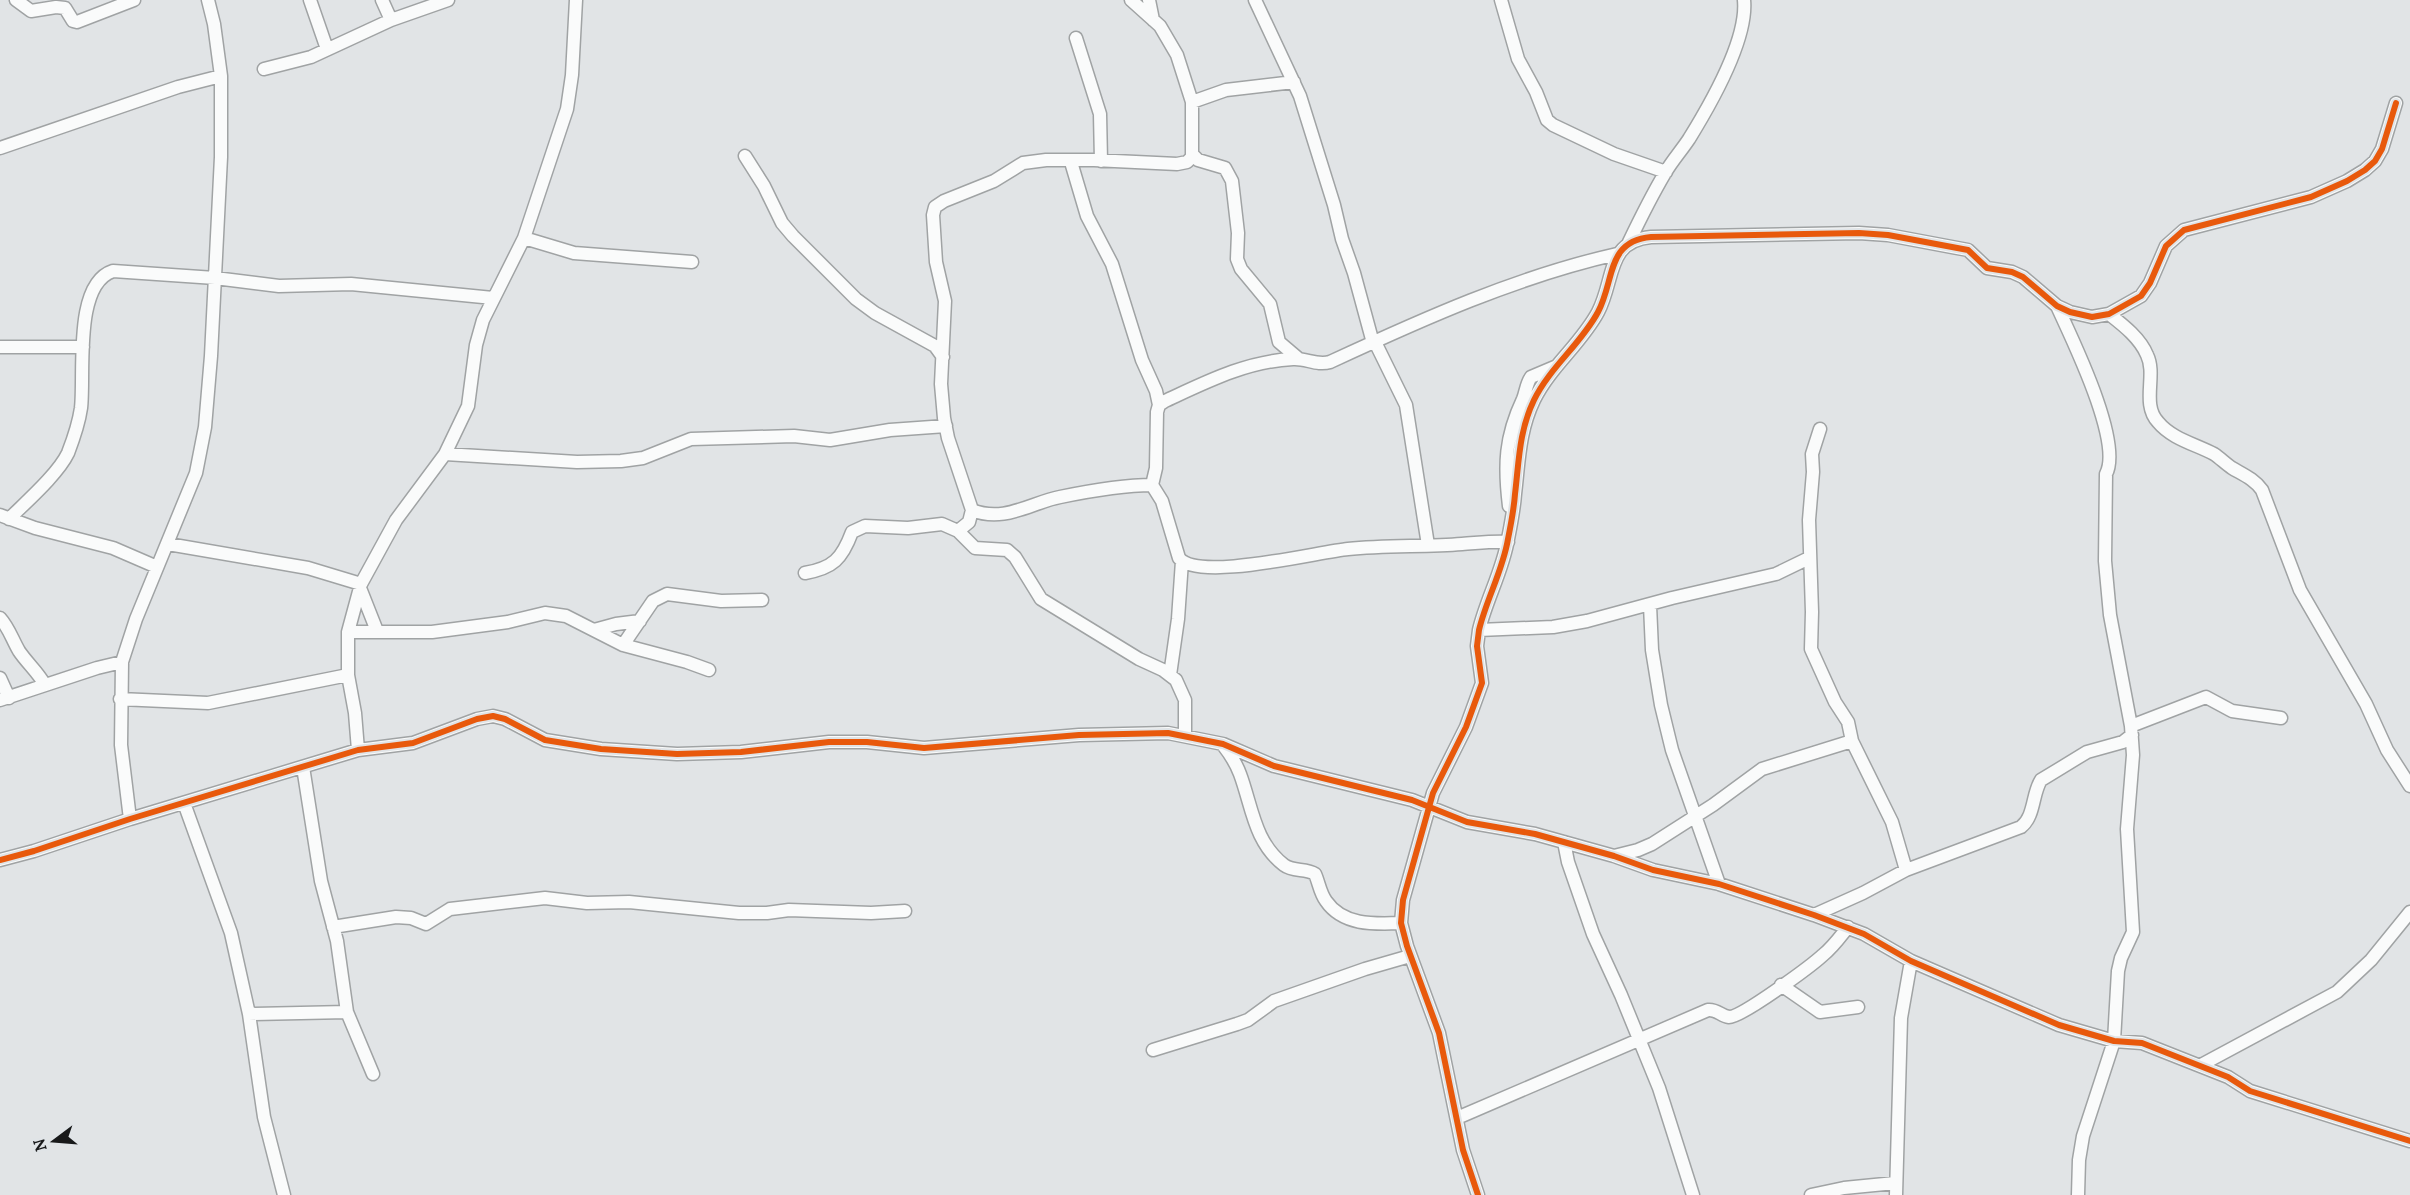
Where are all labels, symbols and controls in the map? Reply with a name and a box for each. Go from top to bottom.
north arrow [24,1111,84,1171]
text: N [28,1136,51,1154]

